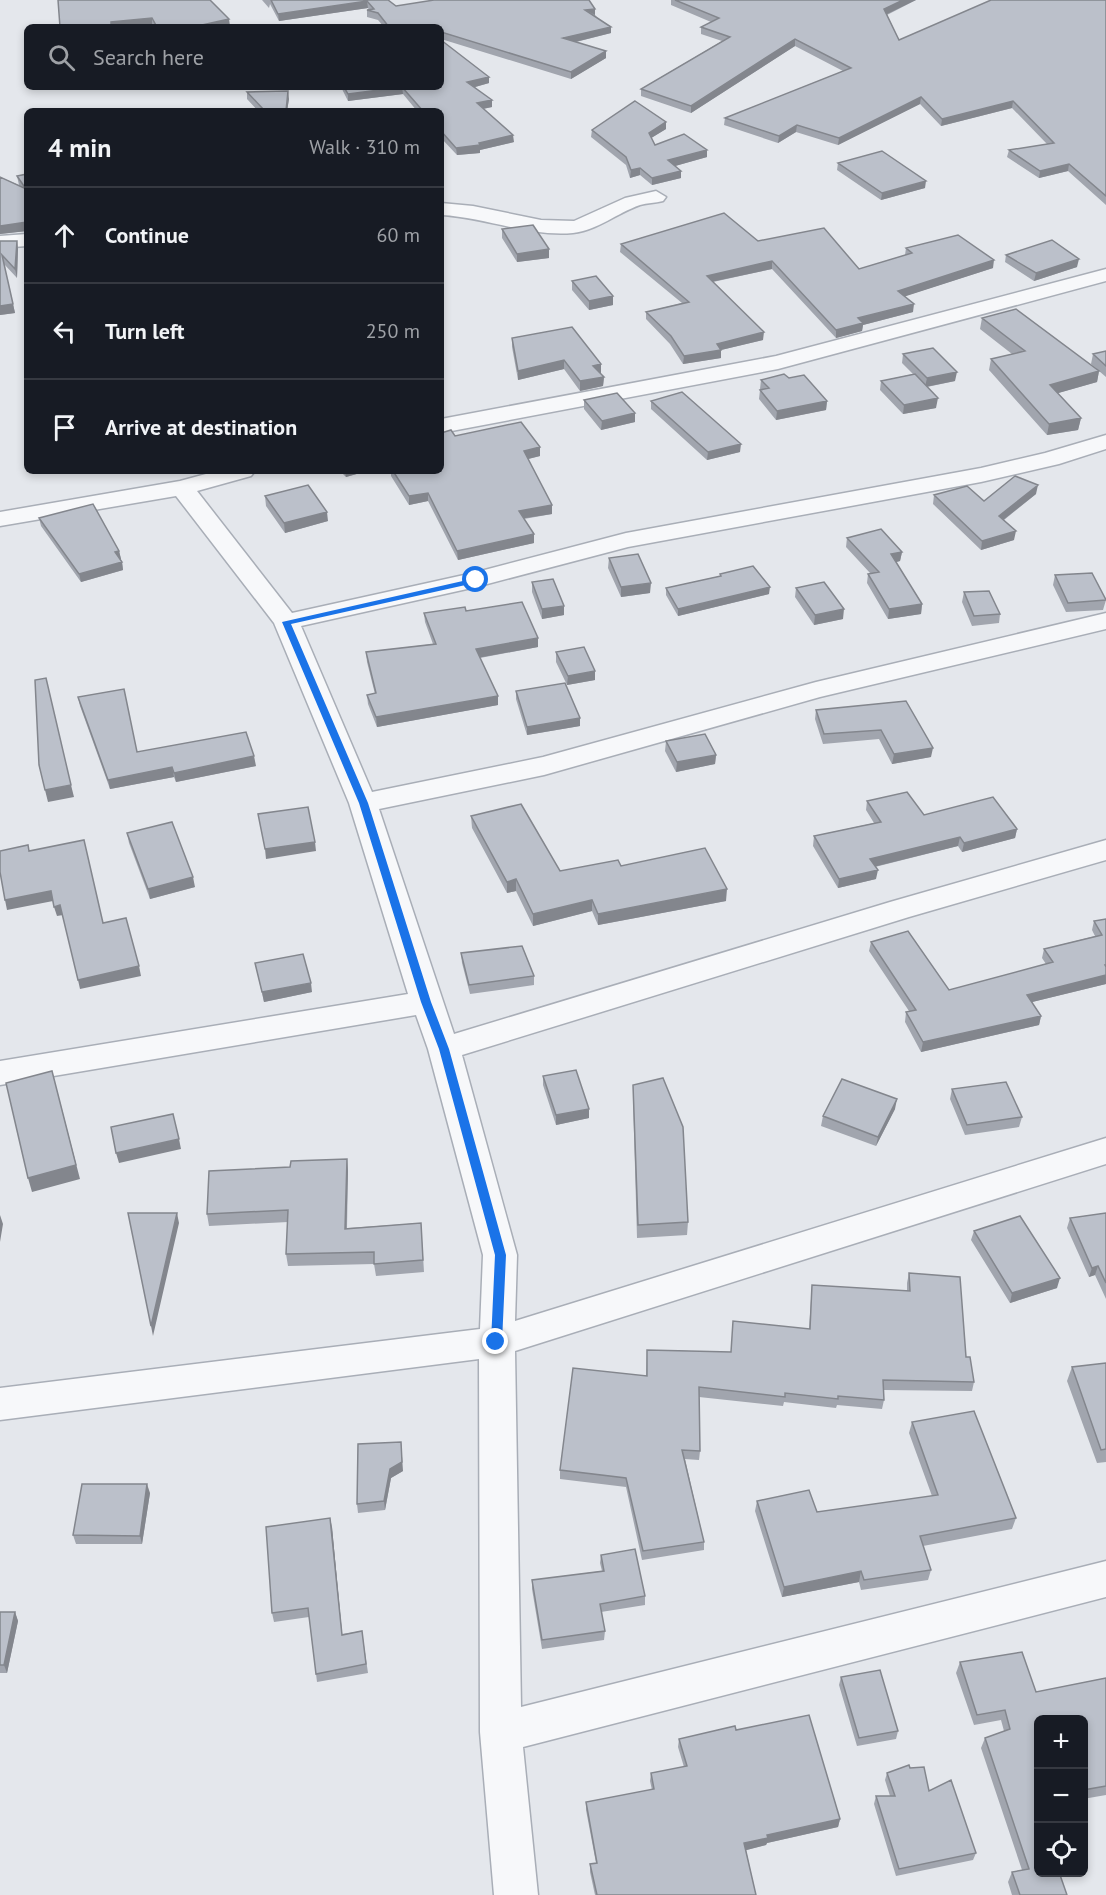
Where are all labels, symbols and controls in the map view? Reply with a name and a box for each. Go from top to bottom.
search box [24,24,444,90]
icon: search [45,41,78,74]
text: Search here [93,43,204,71]
text: 4 min [48,131,111,164]
text: Walk · 310 m [309,134,420,160]
icon: ahead [48,219,81,252]
text: Continue [105,221,189,249]
text: 60 m [377,222,420,248]
icon: left [48,315,81,348]
text: Turn left [105,317,185,345]
text: 250 m [366,318,420,344]
icon: arrive [48,411,81,444]
text: Arrive at destination [105,413,297,441]
route start [462,566,488,592]
route end [482,1328,508,1354]
map controls [1034,1715,1088,1877]
button: + [1034,1715,1088,1769]
button: − [1034,1769,1088,1823]
button: locate [1034,1823,1088,1877]

